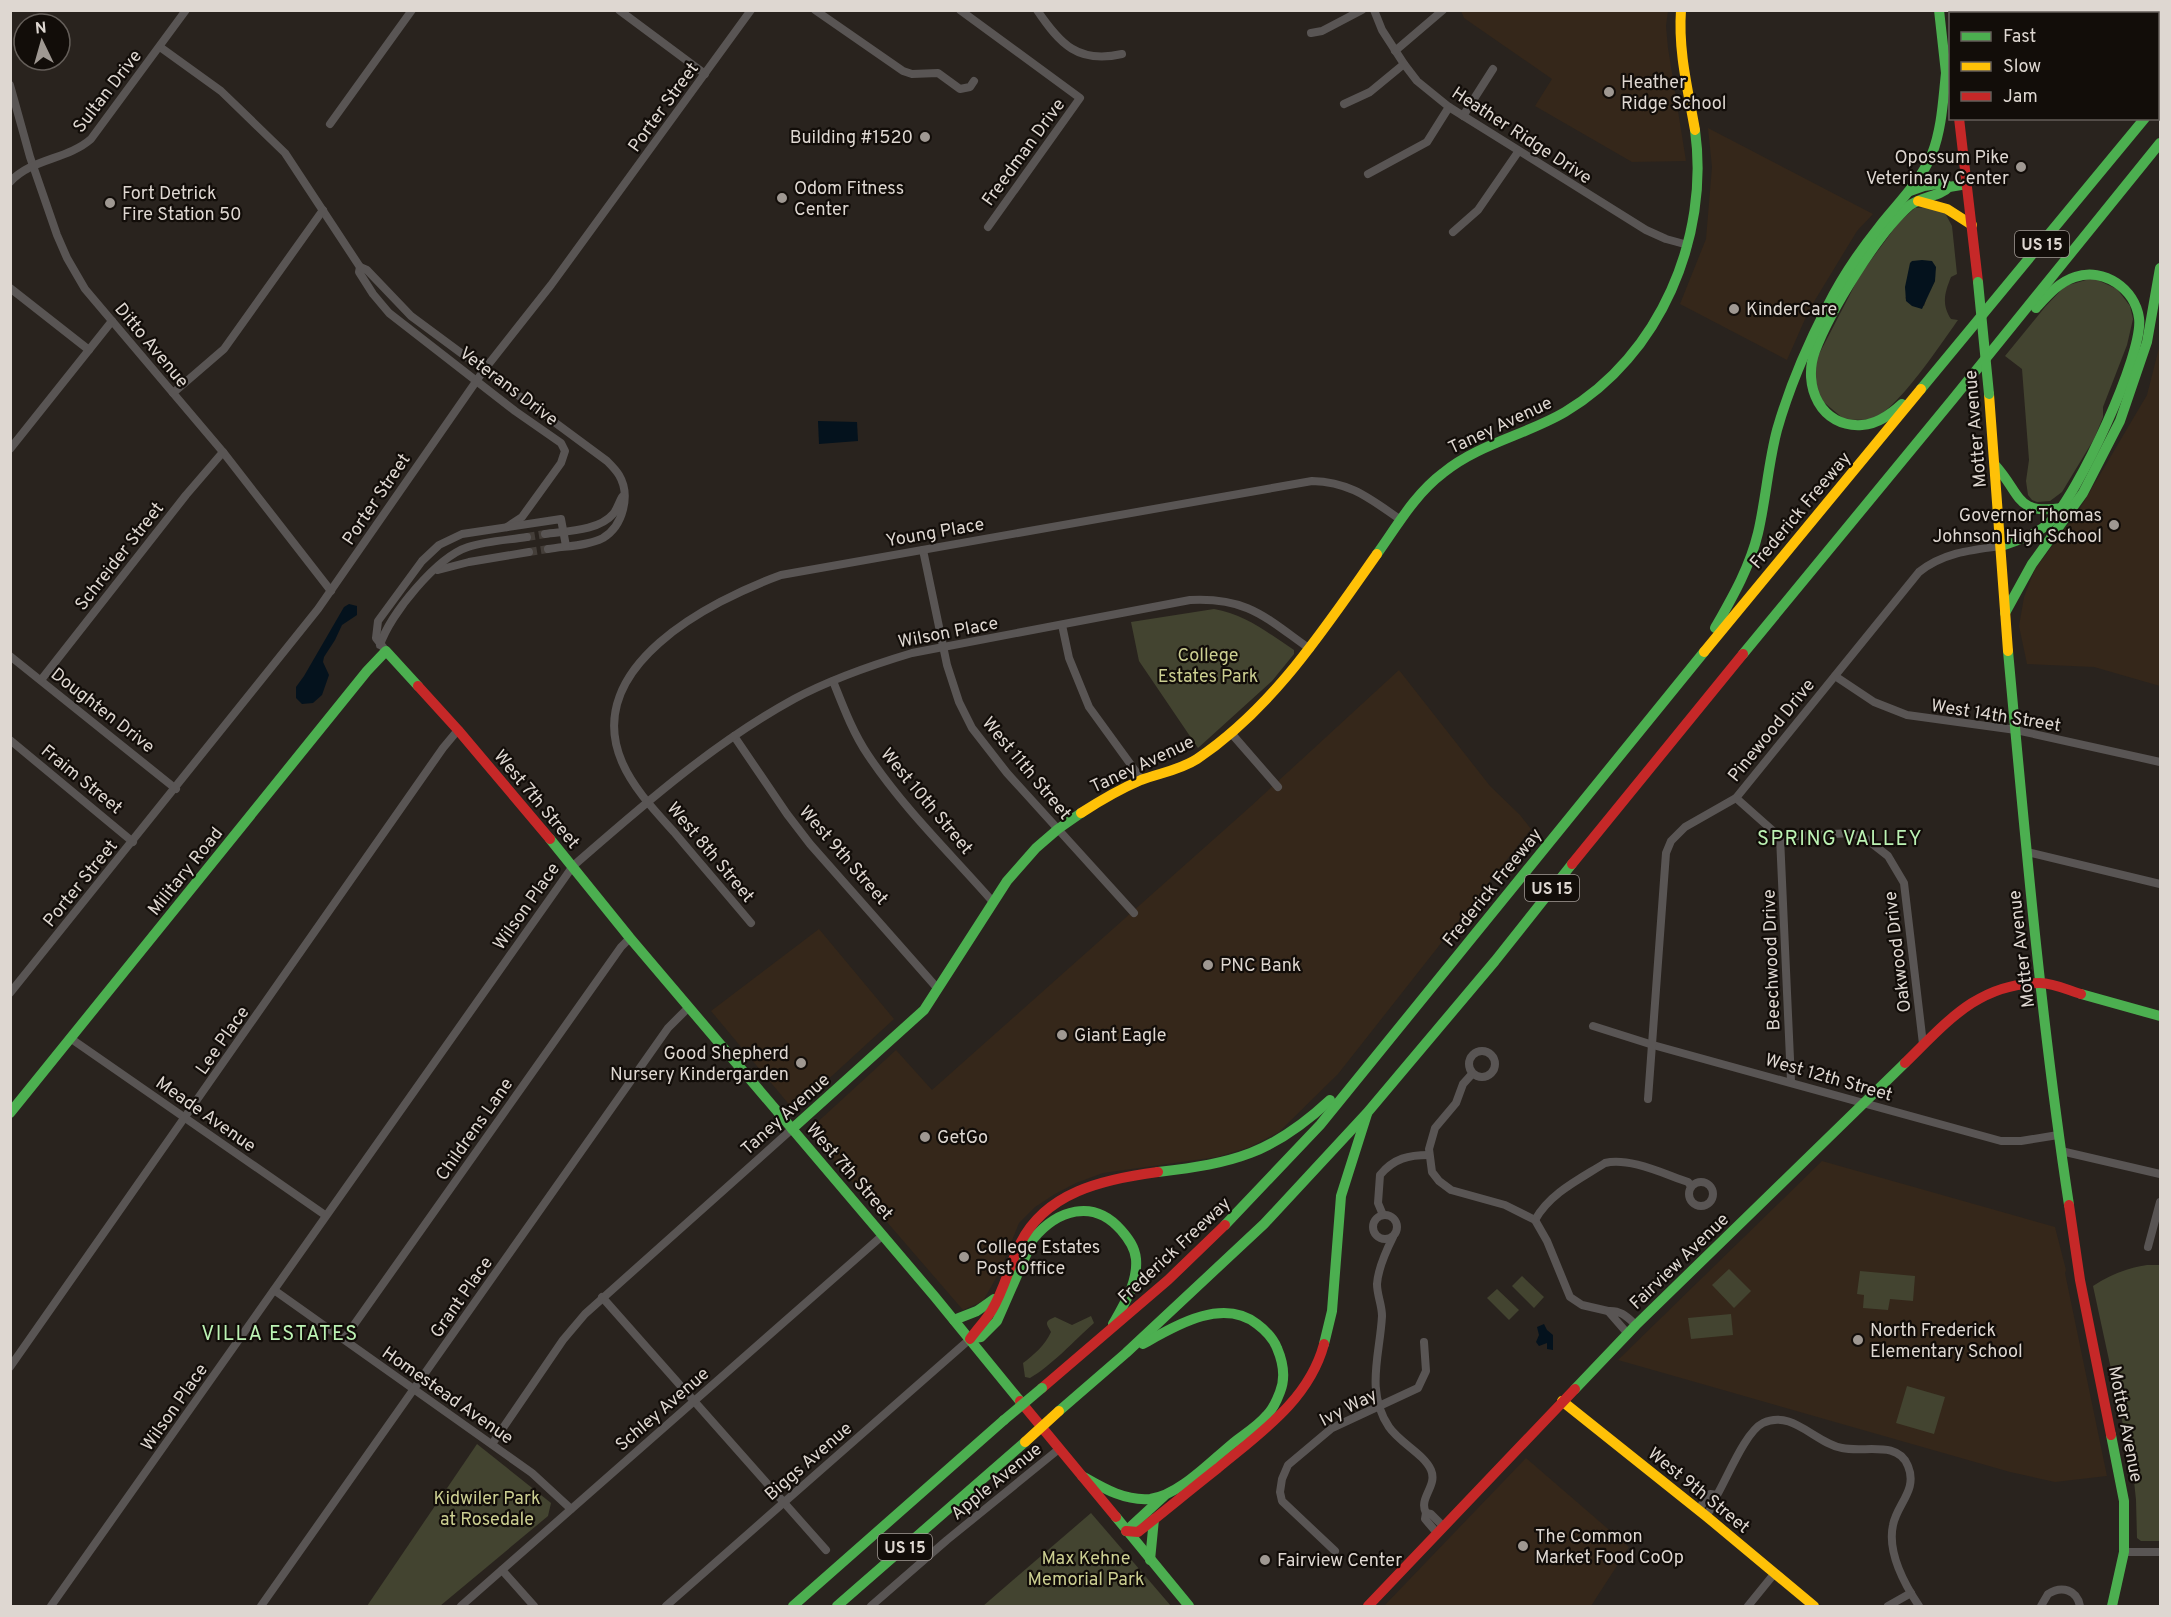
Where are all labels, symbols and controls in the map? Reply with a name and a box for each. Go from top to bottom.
north arrow [12,12,72,72]
legend [1949,12,2159,120]
text: N [34,19,47,40]
text: Fast [2003,26,2036,49]
street label: Sultan Drive [69,46,148,138]
text: Slow [2003,56,2041,79]
street label: Porter Street [624,58,705,157]
place label: Heather Ridge School [1621,72,1727,116]
street label: Heather Ridge Drive [1447,82,1596,190]
marker: Heather Ridge School [1602,85,1616,99]
text: Jam [2003,86,2038,109]
street label: Freedman Drive [977,95,1071,211]
place label: Building #1520 [790,127,913,150]
marker: Building #1520 [918,130,932,144]
place label: Opossum Pike Veterinary Center [1866,147,2009,191]
marker: Opossum Pike Veterinary Center [2014,160,2028,174]
place label: Odom Fitness Center [794,178,904,222]
place label: Fort Detrick Fire Station 50 [122,183,242,227]
marker: Odom Fitness Center [775,191,789,205]
marker: Fort Detrick Fire Station 50 [103,196,117,210]
road number: US 15 [2015,231,2069,257]
street label: Ditto Avenue [109,299,193,393]
place label: KinderCare [1746,299,1837,322]
marker: KinderCare [1727,302,1741,316]
street label: Veterans Drive [454,343,562,432]
street label: Motter Avenue [1960,369,1993,489]
street label: Taney Avenue [1445,392,1556,460]
street label: Frederick Freeway [1745,448,1857,574]
street label: Porter Street [338,450,416,550]
street label: Schreider Street [71,498,170,616]
place label: Governor Thomas Johnson High School [1932,505,2102,549]
street label: Young Place [884,514,986,553]
marker: Governor Thomas Johnson High School [2107,518,2121,532]
street label: Wilson Place [896,612,1000,654]
park label: College Estates Park [1158,645,1258,689]
street label: Doughten Drive [45,663,159,759]
street label: Pinewood Drive [1724,675,1821,787]
street label: West 14th Street [1929,695,2062,738]
street label: West 11th Street [976,713,1076,825]
street label: Taney Avenue [1087,731,1198,799]
street label: Fraim Street [36,740,127,820]
street label: West 10th Street [875,744,977,860]
street label: West 7th Street [488,746,584,854]
street label: West 8th Street [661,798,759,908]
street label: West 9th Street [793,801,892,911]
street label: Military Road [143,823,229,921]
street label: Frederick Freeway [1438,824,1548,952]
district label: SPRING VALLEY [1757,827,1923,853]
street label: Porter Street [39,836,123,932]
street label: Wilson Place [489,859,566,955]
road number: US 15 [1525,875,1579,901]
street label: Beechwood Drive [1759,889,1786,1031]
street label: Motter Avenue [2004,889,2041,1009]
street label: Oakwood Drive [1880,890,1917,1014]
place label: PNC Bank [1220,955,1301,978]
marker: PNC Bank [1201,958,1215,972]
street label: Lee Place [191,1002,255,1080]
place label: Giant Eagle [1074,1025,1167,1048]
marker: Giant Eagle [1055,1028,1069,1042]
place label: Good Shepherd Nursery Kindergarden [610,1043,789,1087]
street label: West 12th Street [1762,1049,1895,1108]
marker: Good Shepherd Nursery Kindergarden [794,1056,808,1070]
street label: Taney Avenue [737,1069,835,1161]
street label: Meade Avenue [150,1072,260,1158]
street label: Childrens Lane [431,1074,519,1186]
street label: West 7th Street [800,1118,898,1226]
place label: GetGo [937,1127,988,1150]
marker: GetGo [918,1130,932,1144]
street label: Frederick Freeway [1114,1193,1236,1309]
street label: Fairview Avenue [1625,1209,1735,1315]
place label: College Estates Post Office [976,1237,1100,1281]
marker: College Estates Post Office [957,1250,971,1264]
street label: Grant Place [426,1253,499,1343]
place label: North Frederick Elementary School [1870,1320,2023,1364]
district label: VILLA ESTATES [201,1322,359,1348]
marker: North Frederick Elementary School [1851,1333,1865,1347]
street label: Homestead Avenue [377,1342,517,1450]
street label: Wilson Place [137,1360,214,1456]
street label: Schley Avenue [611,1363,715,1457]
street label: Motter Avenue [2102,1364,2147,1484]
street label: Ivy Way [1316,1384,1381,1433]
street label: Biggs Avenue [760,1418,858,1506]
street label: Apple Avenue [947,1438,1047,1526]
street label: West 9th Street [1642,1443,1754,1539]
park label: Kidwiler Park at Rosedale [434,1488,540,1532]
place label: The Common Market Food CoOp [1535,1526,1684,1570]
road number: US 15 [878,1534,932,1560]
marker: The Common Market Food CoOp [1516,1539,1530,1553]
park label: Max Kehne Memorial Park [1028,1548,1144,1592]
place label: Fairview Center [1277,1550,1402,1573]
marker: Fairview Center [1258,1553,1272,1567]

